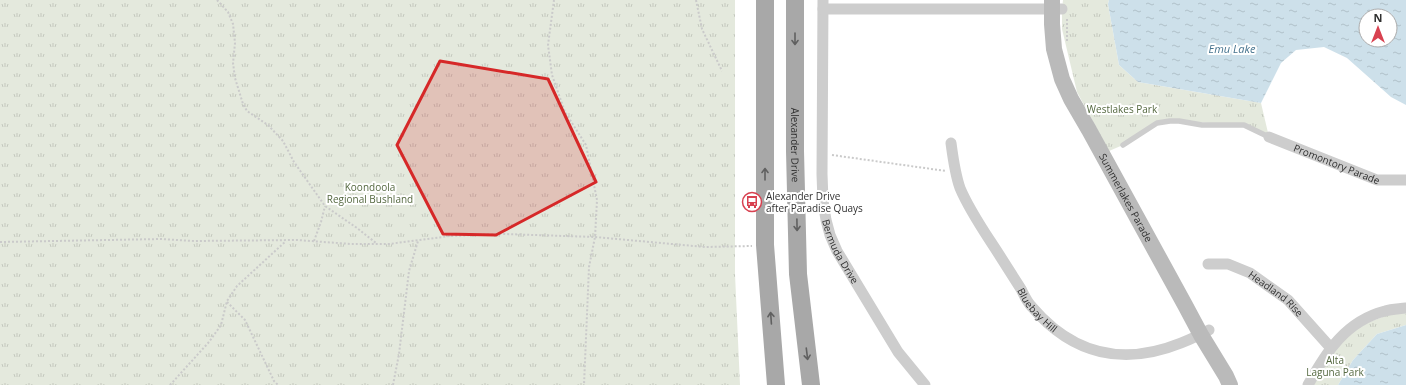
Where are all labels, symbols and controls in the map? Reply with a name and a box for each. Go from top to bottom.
north arrow [1358,8,1398,48]
text: N [1374,10,1382,25]
one-way arrow [791,32,799,45]
water label: Emu Lake [1209,41,1256,56]
park label: Westlakes Park [1087,102,1158,116]
street label: Alexander Drive [788,108,803,183]
street label: Promontory Parade [1292,141,1382,188]
street label: Summerlakes Parade [1096,151,1156,245]
one-way arrow [761,168,769,181]
park label: Koondoola Regional Bushland [327,180,413,206]
place label: Alexander Drive after Paradise Quays [766,189,863,215]
bus stop icon: Alexander Drive after Paradise Quays [741,191,763,213]
one-way arrow [793,218,801,231]
street label: Bermuda Drive [819,218,862,287]
street label: Headland Rise [1246,267,1307,320]
street label: Bluebay Hill [1014,285,1060,336]
one-way arrow [767,312,774,325]
one-way arrow [804,347,811,360]
park label: Alta Laguna Park [1306,353,1365,379]

